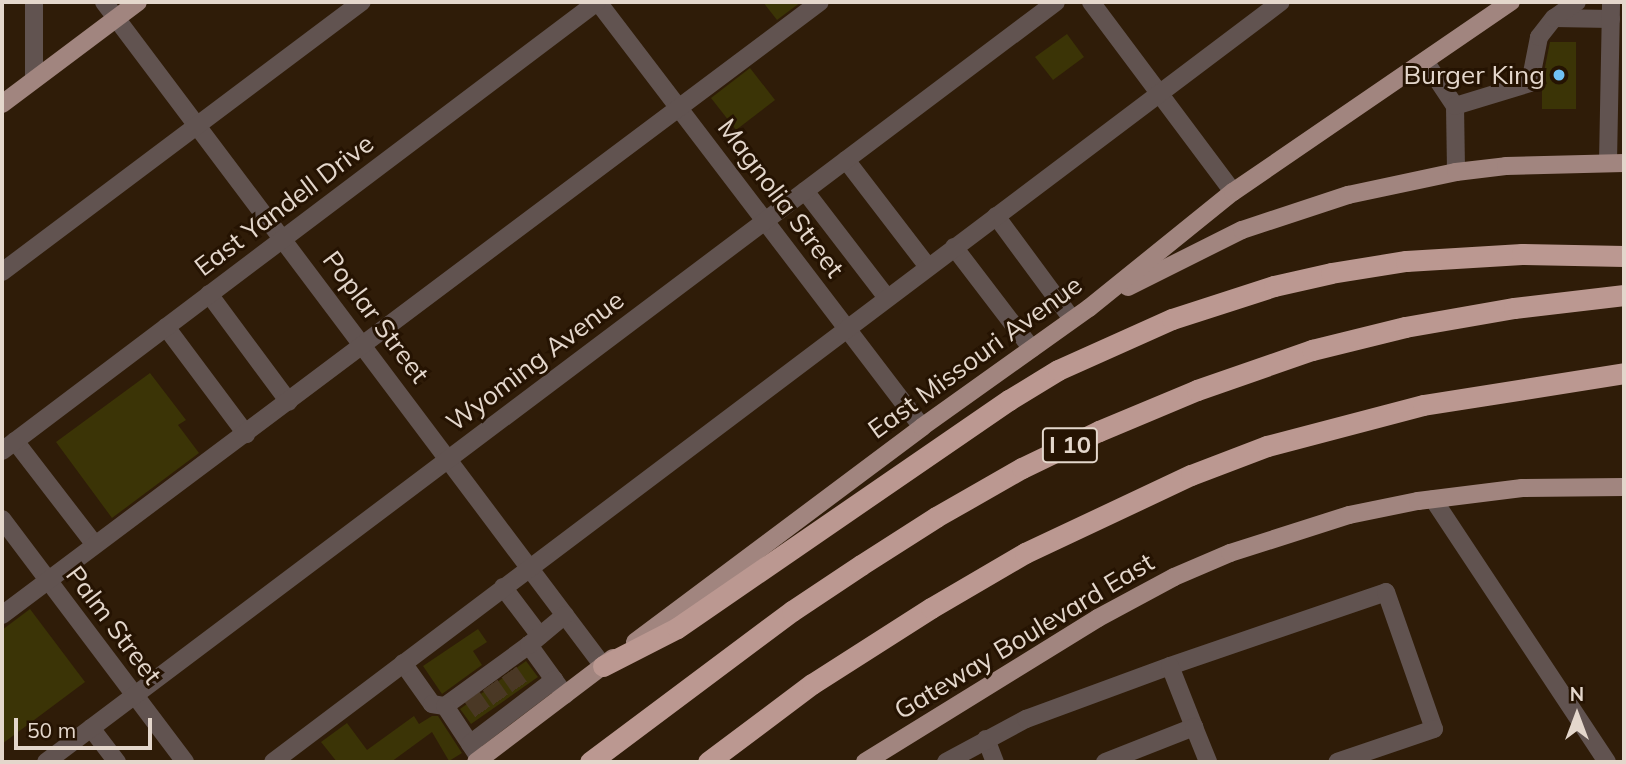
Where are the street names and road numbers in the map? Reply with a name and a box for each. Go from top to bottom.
street label: Magnolia Street [711,113,851,283]
street label: East Yandell Drive [188,128,380,282]
street label: Poplar Street [316,245,436,389]
street label: East Missouri Avenue [862,269,1088,445]
street label: Wyoming Avenue [440,284,630,438]
road number: I 10 [1040,424,1100,466]
street label: Gateway Boulevard East [889,546,1159,726]
street label: Palm Street [60,560,168,690]

